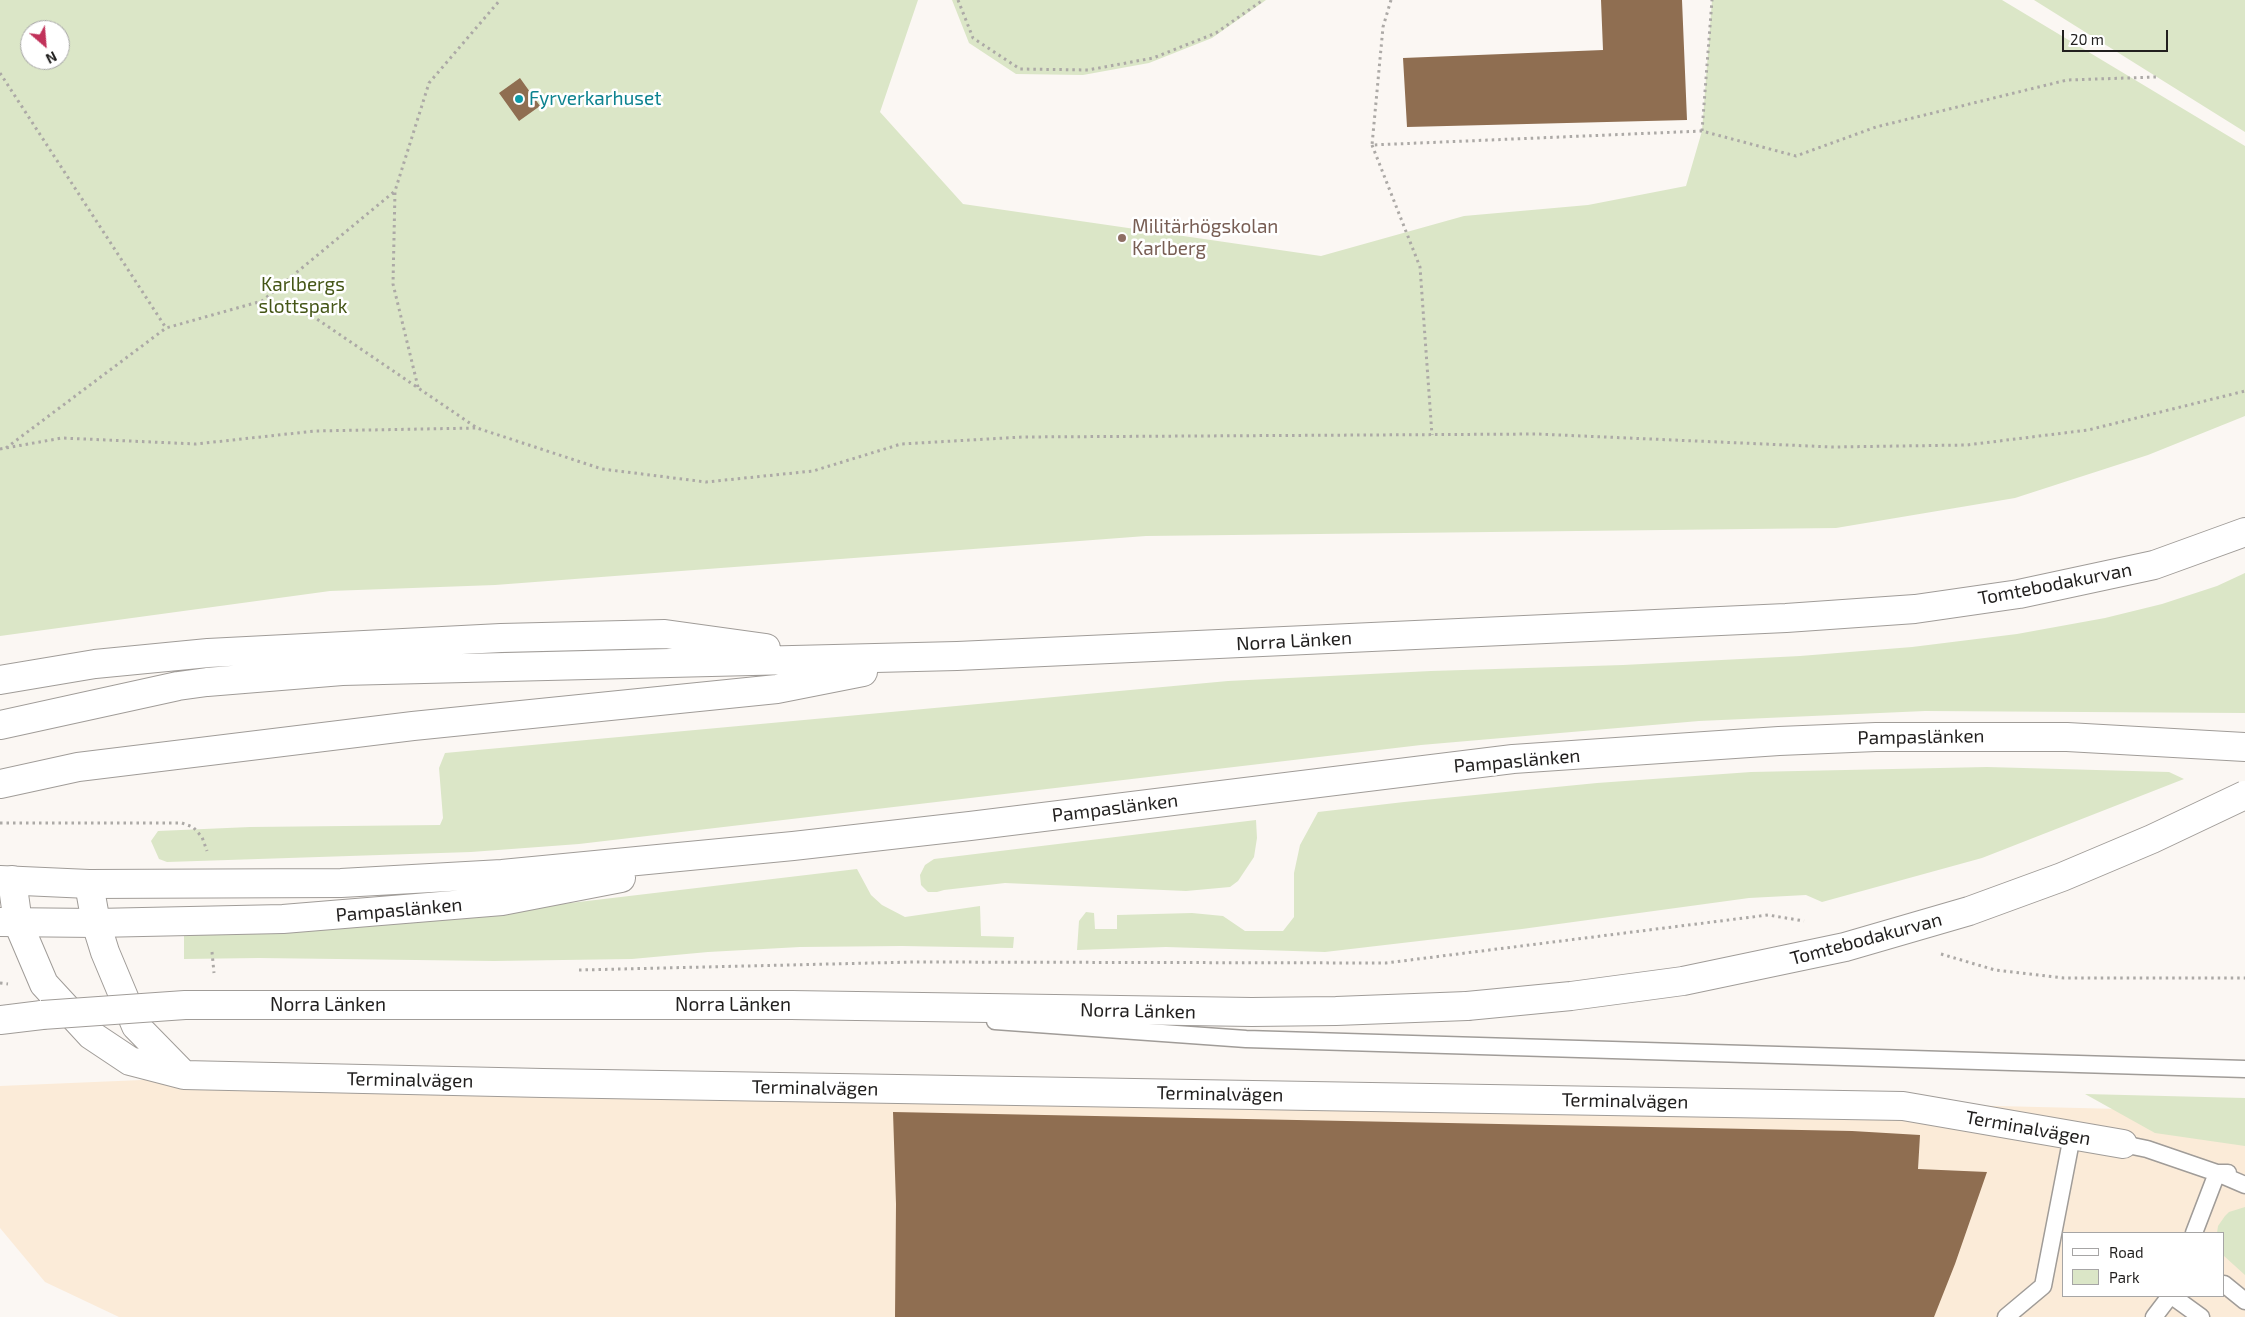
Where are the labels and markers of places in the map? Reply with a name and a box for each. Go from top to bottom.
place label: Fyrverkarhuset [529,88,661,110]
marker: Fyrverkarhuset [513,93,525,105]
place label: Militärhögskolan Karlberg [1132,216,1278,260]
marker: Militärhögskolan Karlberg [1116,232,1128,244]

